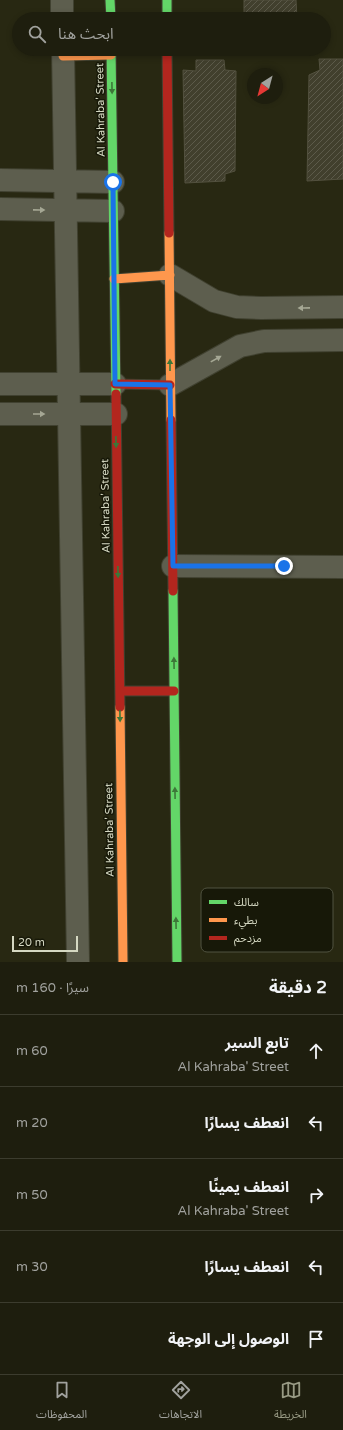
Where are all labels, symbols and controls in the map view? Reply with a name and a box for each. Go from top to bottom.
search box [12,12,331,56]
icon: search [26,23,48,45]
text: ابحث هنا [58,25,114,43]
street label: Al Kahraba' Street [93,63,108,157]
north arrow [247,68,283,104]
one-way arrow [109,82,115,95]
route start [104,173,122,191]
one-way arrow [33,207,46,213]
one-way arrow [298,304,310,311]
one-way arrow [211,355,222,362]
one-way arrow [167,358,173,371]
one-way arrow [33,411,46,417]
one-way arrow [113,436,119,449]
street label: Al Kahraba' Street [98,459,113,553]
route end [275,557,293,575]
one-way arrow [115,566,121,579]
one-way arrow [171,656,177,669]
one-way arrow [117,710,123,723]
street label: Al Kahraba' Street [102,783,117,877]
one-way arrow [172,786,178,799]
legend [201,888,333,952]
text: سالك [234,896,259,909]
text: بطيء [234,914,257,930]
one-way arrow [173,916,179,929]
text: مزدحم [234,932,262,947]
scale bar [12,934,78,953]
text: 20 m [18,936,45,949]
text: 2 دقيقة [269,977,327,998]
text: سيرًا · 160 m [16,980,89,996]
text: تابع السير [225,1034,289,1052]
icon: ahead [305,1040,327,1062]
text: 60 m [16,1043,48,1059]
text: Al Kahraba' Street [178,1059,289,1075]
icon: left [305,1112,327,1134]
text: انعطف يسارًا [205,1114,289,1132]
text: 20 m [16,1115,48,1131]
text: انعطف يمينًا [208,1178,289,1196]
icon: right [305,1184,327,1206]
text: 50 m [16,1187,48,1203]
text: Al Kahraba' Street [178,1203,289,1219]
icon: left [305,1256,327,1278]
text: انعطف يسارًا [205,1258,289,1276]
text: 30 m [16,1259,48,1275]
icon: arrive [305,1328,327,1350]
text: الوصول إلى الوجهة [168,1330,289,1348]
tab: المحفوظات [36,1379,87,1426]
tab: الاتجاهات [159,1379,202,1426]
tab: الخريطة [274,1379,307,1426]

